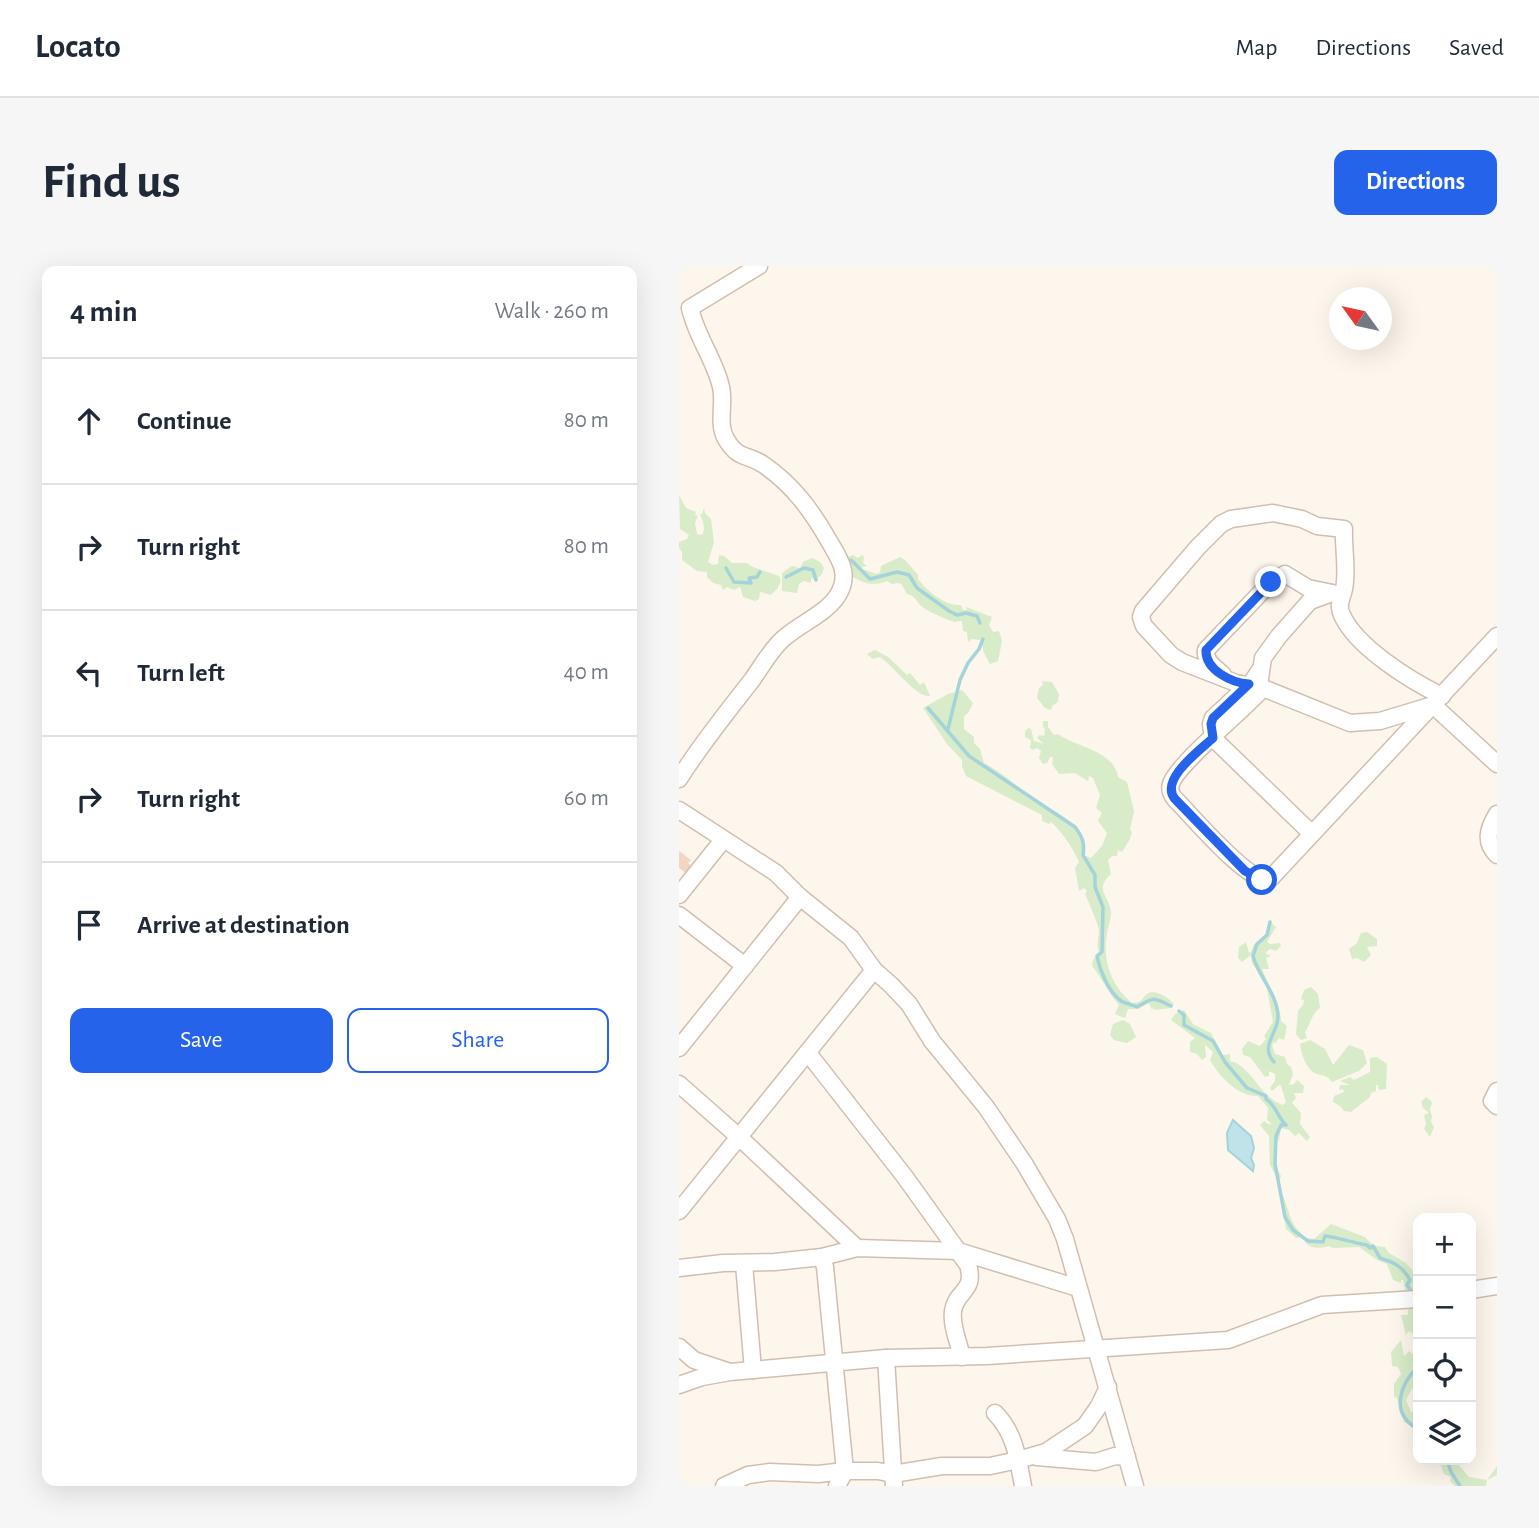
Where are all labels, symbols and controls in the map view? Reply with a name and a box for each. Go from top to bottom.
text: Locato [35,31,121,64]
text: Map [1235,36,1277,60]
text: Directions [1315,36,1411,60]
text: Saved [1449,36,1504,60]
button: Directions [1334,150,1497,215]
text: Find us [42,158,181,207]
north arrow [1329,287,1392,350]
text: 4 min [70,297,138,327]
text: Walk · 260 m [494,300,609,323]
icon: ahead [70,402,108,440]
text: Continue [137,408,232,434]
text: 80 m [564,409,609,432]
icon: right [70,528,108,566]
text: Turn right [137,534,240,560]
text: 80 m [564,535,609,558]
route end [1255,566,1286,597]
icon: left [70,654,108,692]
text: Turn left [137,660,225,686]
text: 40 m [564,661,609,684]
icon: right [70,780,108,818]
text: Turn right [137,786,240,812]
text: 60 m [564,787,609,810]
route start [1246,864,1277,895]
icon: arrive [70,906,108,944]
text: Arrive at destination [137,912,350,938]
button: Save [70,1008,333,1073]
button: Share [347,1008,609,1073]
map controls [1413,1213,1476,1465]
button: + [1413,1213,1476,1276]
button: − [1413,1276,1476,1339]
button: locate [1413,1339,1476,1402]
button: layers [1413,1402,1476,1465]

